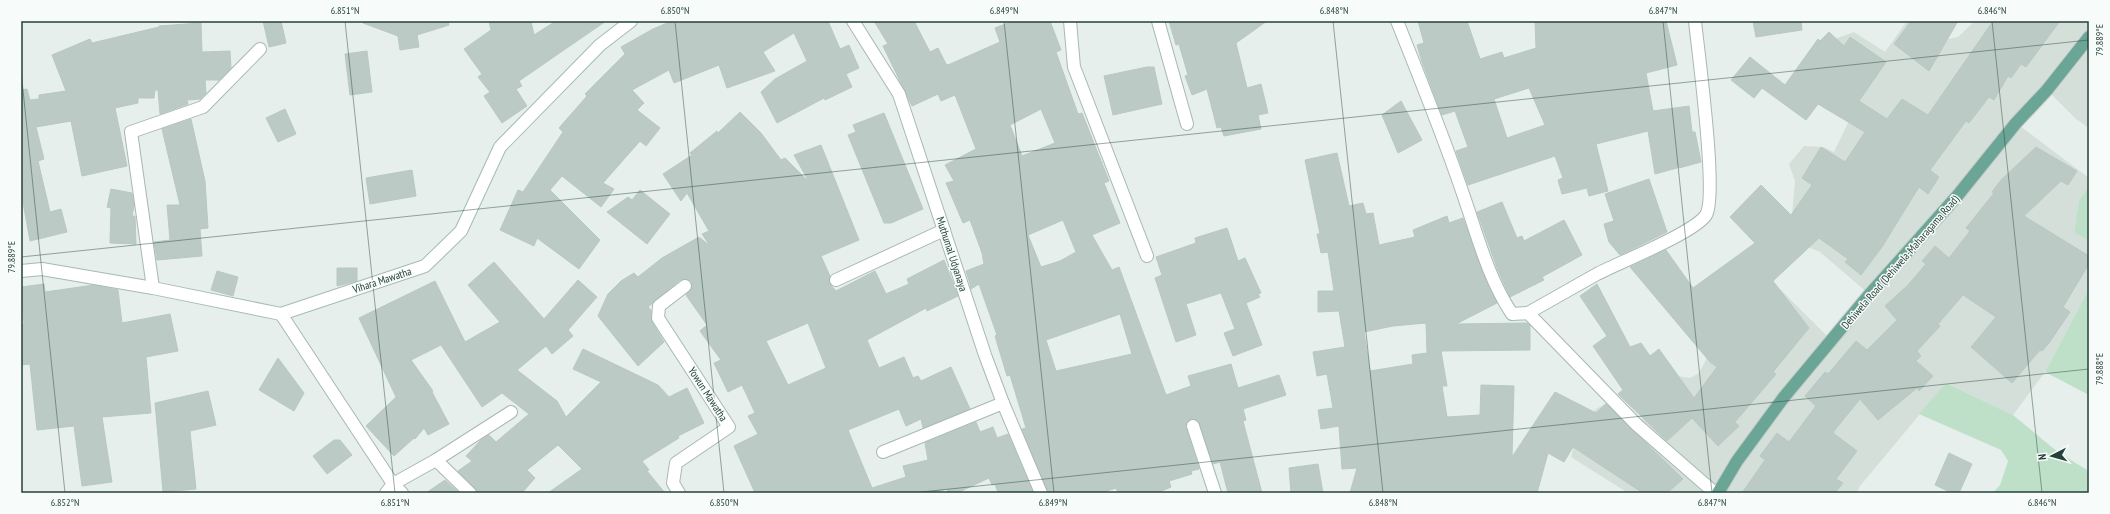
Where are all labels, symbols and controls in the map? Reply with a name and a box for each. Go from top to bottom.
text: 6.851°N [331,4,359,17]
text: 6.850°N [661,4,689,17]
text: 6.849°N [990,4,1018,17]
text: 6.848°N [1320,4,1348,17]
text: 6.847°N [1649,4,1677,17]
text: 6.846°N [1978,4,2006,17]
text: 79.889°E [2093,24,2106,56]
street label: Dehiwela Road (Dehiwela-Maharagama Road) [1838,192,1962,332]
street label: Muthumal Udyanaya [933,215,971,293]
text: 79.889°E [5,241,18,273]
street label: Vihara Mawatha [350,264,413,296]
text: 79.888°E [2093,353,2106,385]
street label: Yowun Mawatha [685,364,731,424]
north arrow [2032,436,2072,476]
text: N [2035,453,2049,461]
text: 6.852°N [51,496,79,509]
text: 6.851°N [381,496,409,509]
text: 6.850°N [710,496,738,509]
text: 6.849°N [1039,496,1067,509]
text: 6.848°N [1369,496,1397,509]
text: 6.847°N [1698,496,1726,509]
text: 6.846°N [2028,496,2056,509]

